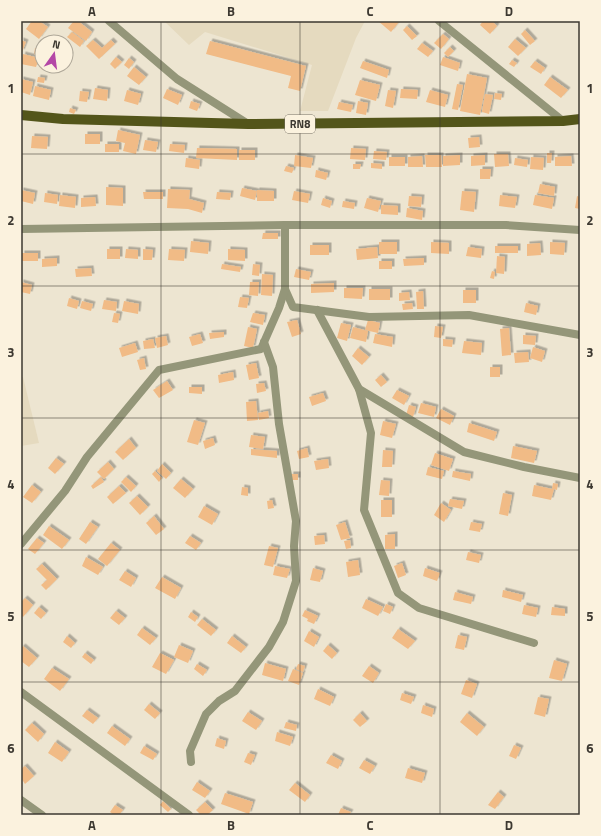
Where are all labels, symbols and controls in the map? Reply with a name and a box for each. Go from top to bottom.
text: A [88,1,96,21]
text: B [227,1,235,21]
text: C [366,1,374,21]
text: D [505,1,513,21]
north arrow [34,34,74,74]
text: N [51,36,62,53]
text: 1 [7,78,15,98]
text: 1 [586,78,594,98]
road number: RN8 [285,115,315,133]
text: 2 [7,210,15,230]
text: 2 [586,210,594,230]
text: 3 [7,342,15,362]
text: 3 [586,342,594,362]
text: 4 [7,474,15,494]
text: 4 [586,474,594,494]
text: 5 [7,606,15,626]
text: 5 [586,606,594,626]
text: 6 [7,738,15,758]
text: 6 [586,738,594,758]
text: A [88,815,96,835]
text: B [227,815,235,835]
text: C [366,815,374,835]
text: D [505,815,513,835]

